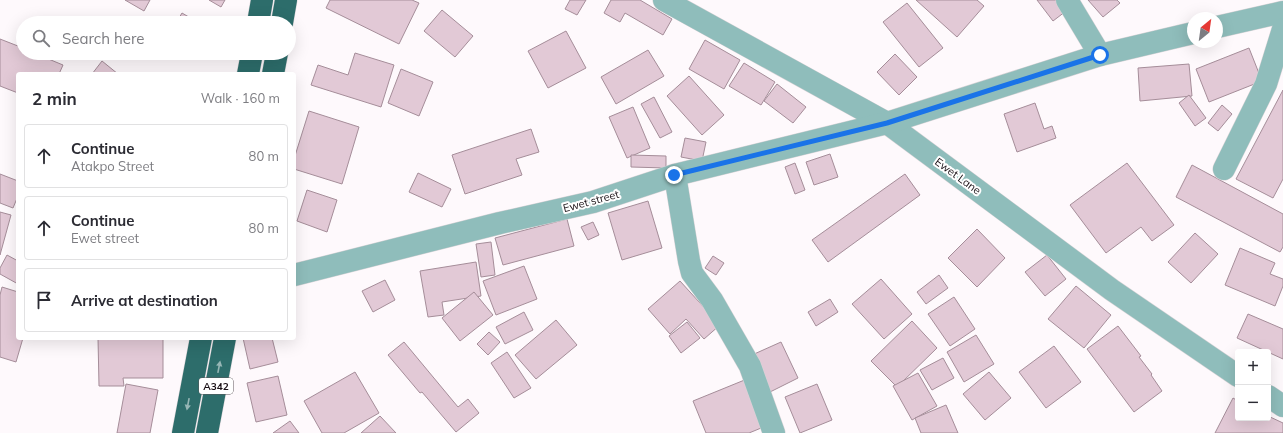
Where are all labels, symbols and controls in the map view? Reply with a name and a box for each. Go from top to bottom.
north arrow [1187,12,1223,48]
search box [16,16,296,60]
icon: search [30,27,52,49]
text: Search here [62,29,144,48]
route start [1091,46,1109,64]
text: 2 min [32,88,77,109]
text: Walk · 160 m [201,90,280,106]
text: Continue [71,139,134,158]
icon: ahead [33,145,55,167]
text: 80 m [249,148,279,164]
street label: Ewet Lane [932,155,984,197]
text: Atakpo Street [71,158,154,174]
route end [665,166,683,184]
street label: Ewet street [561,187,621,215]
text: Continue [71,211,134,230]
icon: ahead [33,217,55,239]
text: 80 m [249,220,279,236]
text: Ewet street [71,230,139,246]
icon: arrive [33,289,55,311]
text: Arrive at destination [71,291,218,310]
map controls [1235,349,1271,421]
button: + [1235,349,1271,385]
one-way arrow [217,361,223,373]
road number: A342 [199,378,233,394]
button: − [1235,385,1271,421]
one-way arrow [185,398,191,410]

